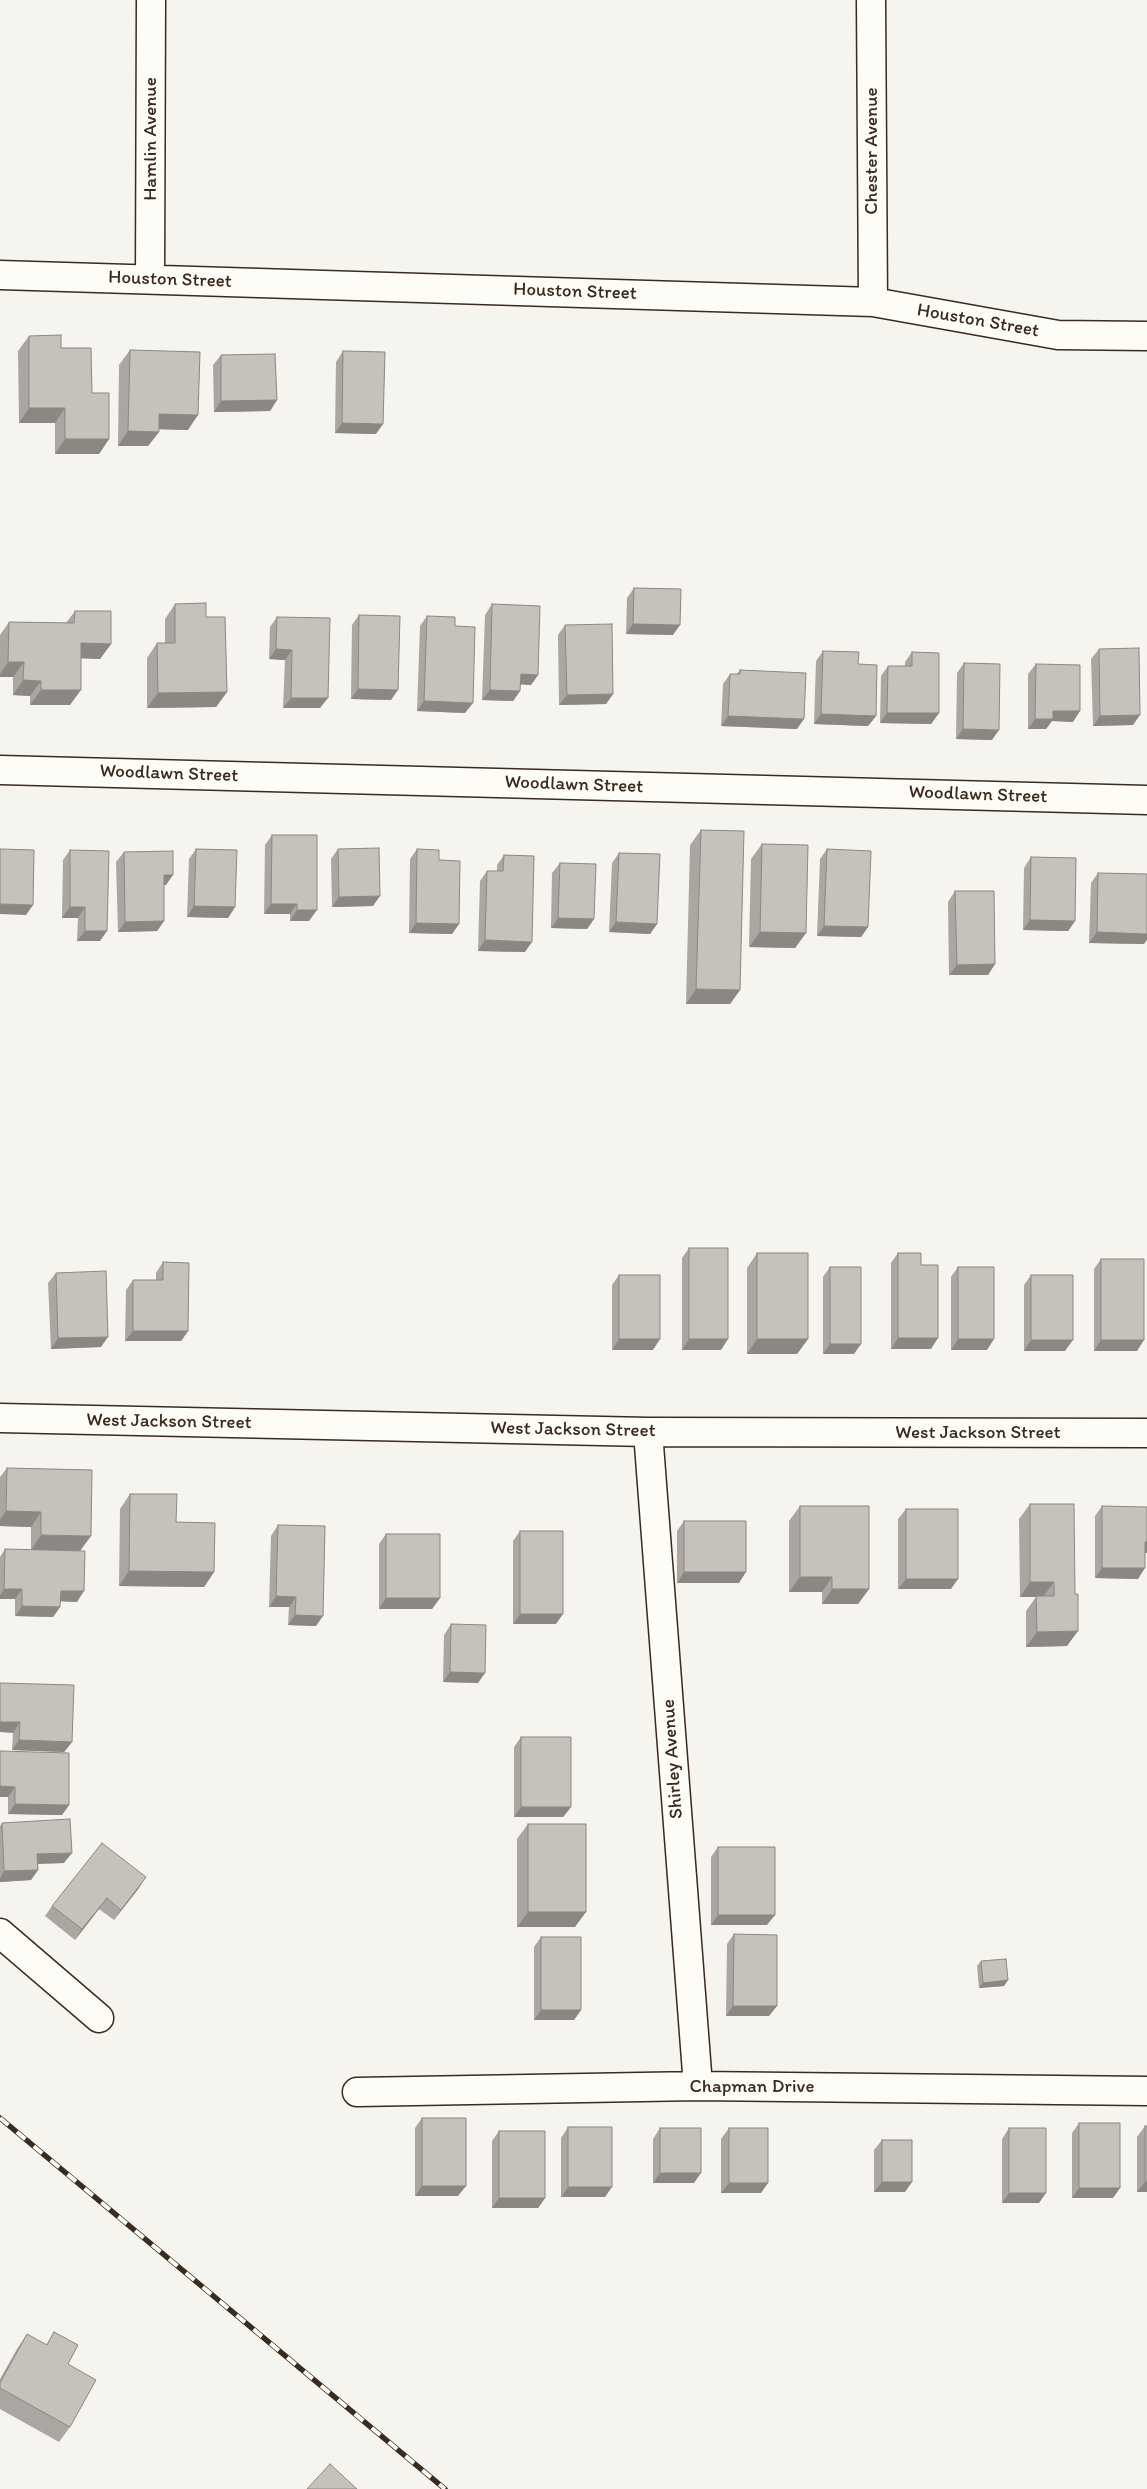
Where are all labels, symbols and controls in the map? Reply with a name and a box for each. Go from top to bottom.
street label: Hamlin Avenue [140,77,162,201]
street label: Chester Avenue [861,87,883,215]
street label: Houston Street [108,266,232,294]
street label: Houston Street [513,278,637,306]
street label: Houston Street [915,299,1041,343]
street label: Woodlawn Street [99,760,239,788]
street label: Woodlawn Street [504,771,644,799]
street label: Woodlawn Street [908,781,1048,809]
street label: West Jackson Street [86,1409,252,1435]
street label: West Jackson Street [490,1417,656,1443]
street label: West Jackson Street [895,1422,1061,1444]
street label: Shirley Avenue [657,1698,689,1820]
street label: Chapman Drive [690,2076,814,2098]

